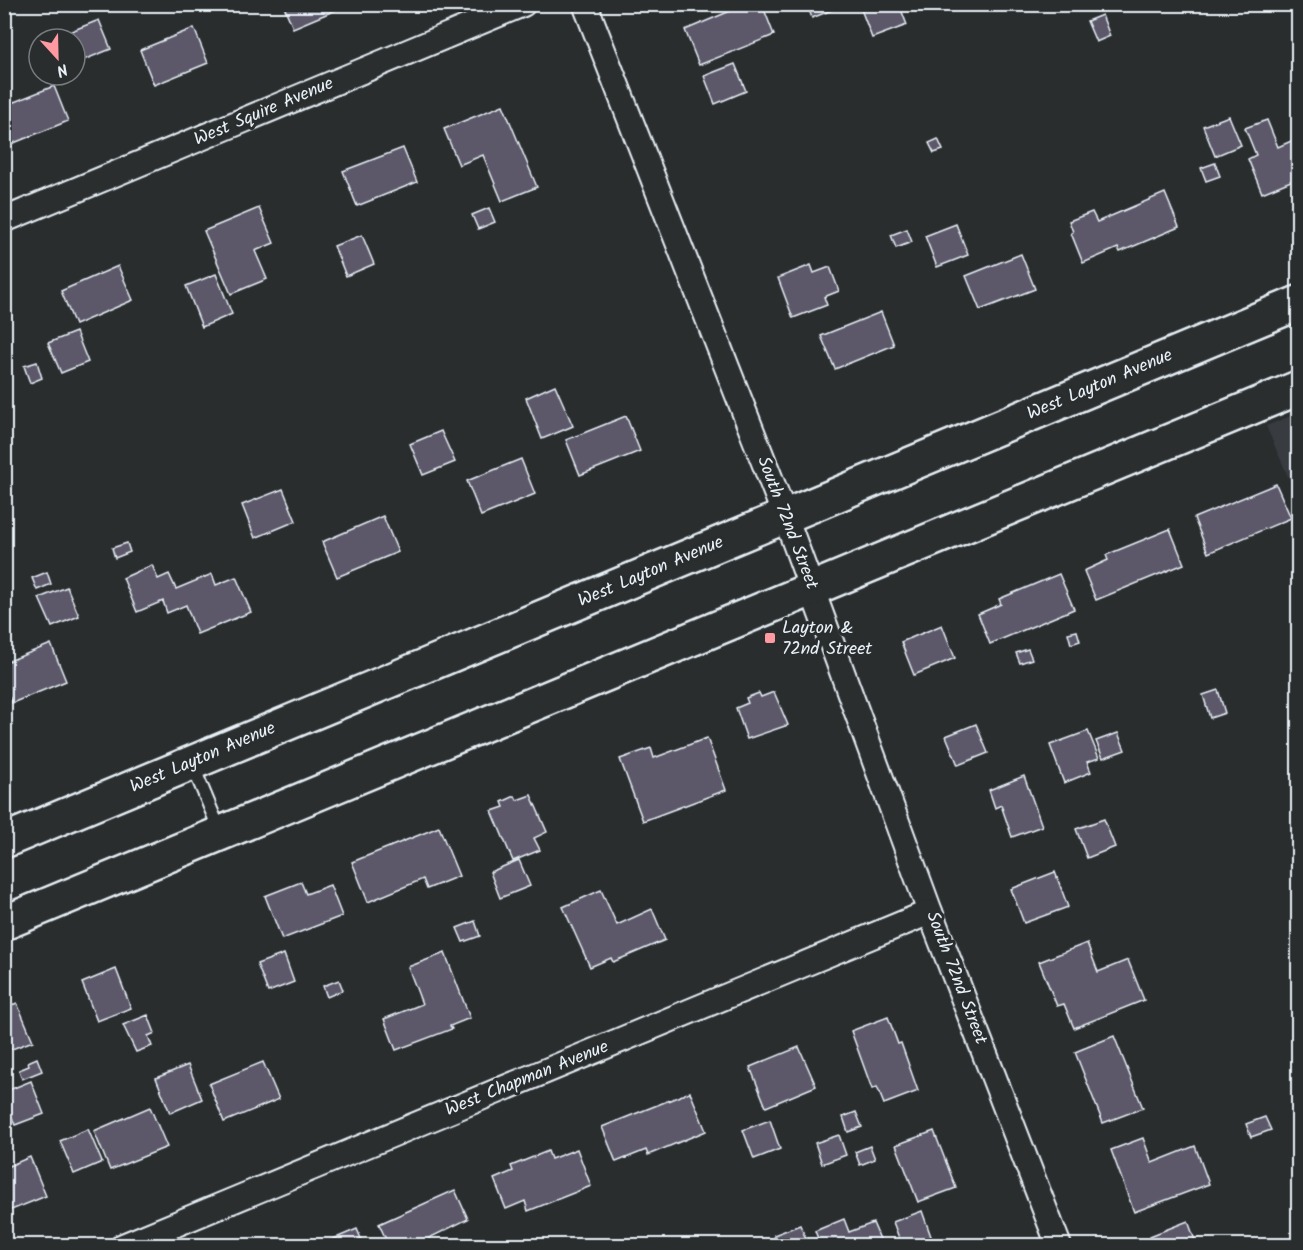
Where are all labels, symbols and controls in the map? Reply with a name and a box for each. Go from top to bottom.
north arrow [27,27,87,87]
text: N [53,56,71,83]
street label: West Squire Avenue [190,69,338,155]
street label: West Layton Avenue [1023,341,1177,429]
street label: South 72nd Street [748,452,826,595]
street label: West Layton Avenue [574,528,728,616]
place label: Layton & 72nd Street [782,614,873,664]
marker: Layton & 72nd Street [763,631,777,645]
street label: West Layton Avenue [126,714,280,802]
street label: South 72nd Street [917,907,995,1050]
street label: West Chapman Avenue [441,1033,613,1125]

